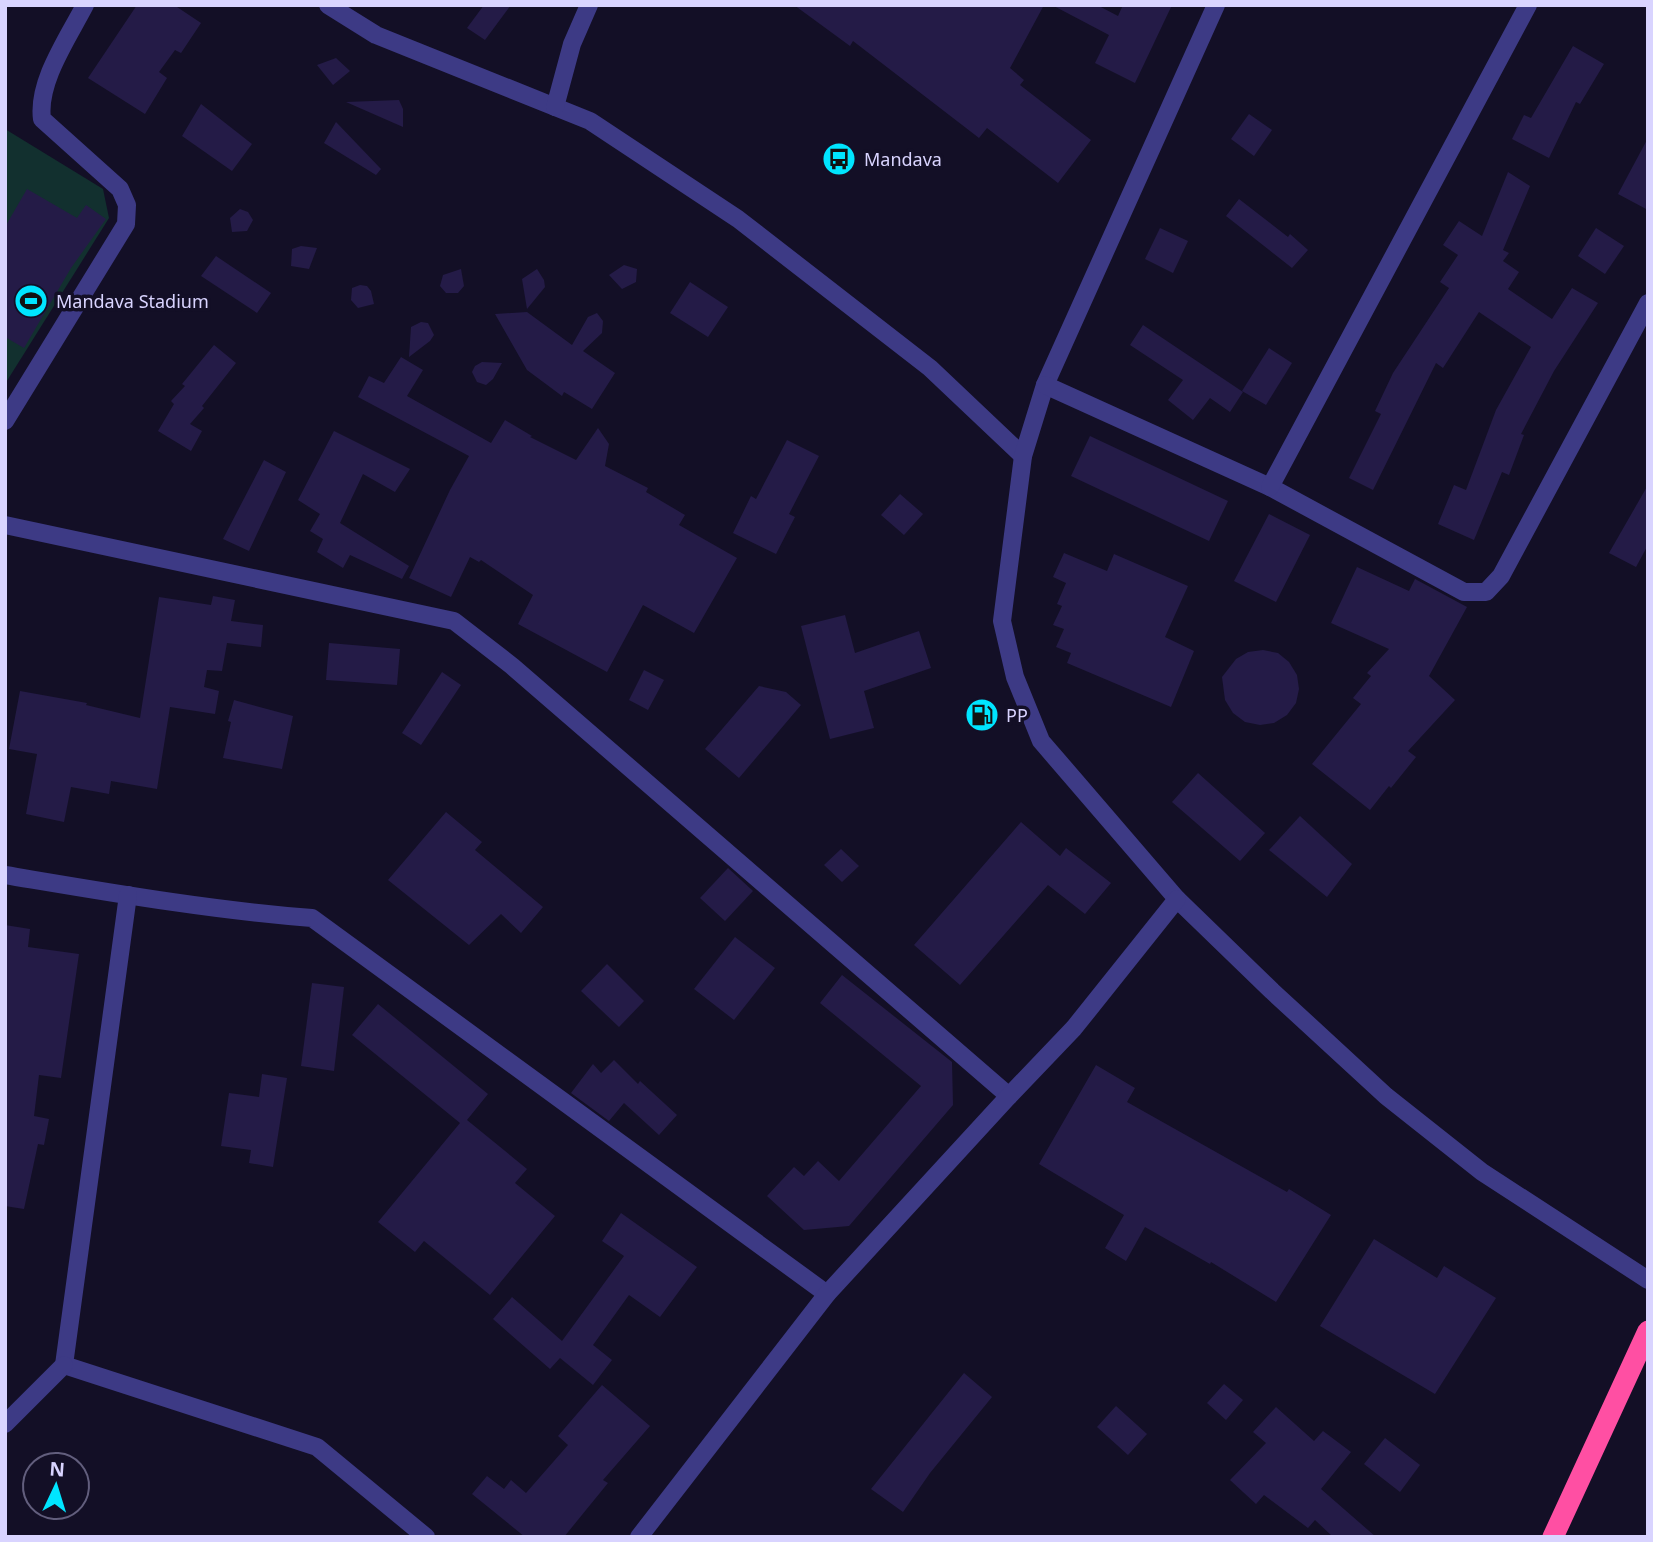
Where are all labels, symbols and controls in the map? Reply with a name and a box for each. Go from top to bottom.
bus stop icon: Mandava [820,140,858,178]
place label: Mandava [864,147,942,171]
sports icon: Mandava Stadium [12,282,50,320]
place label: Mandava Stadium [56,289,209,313]
fuel station icon: PP [963,696,1001,734]
place label: PP [1006,703,1028,727]
north arrow [21,1451,91,1521]
text: N [49,1456,66,1483]

